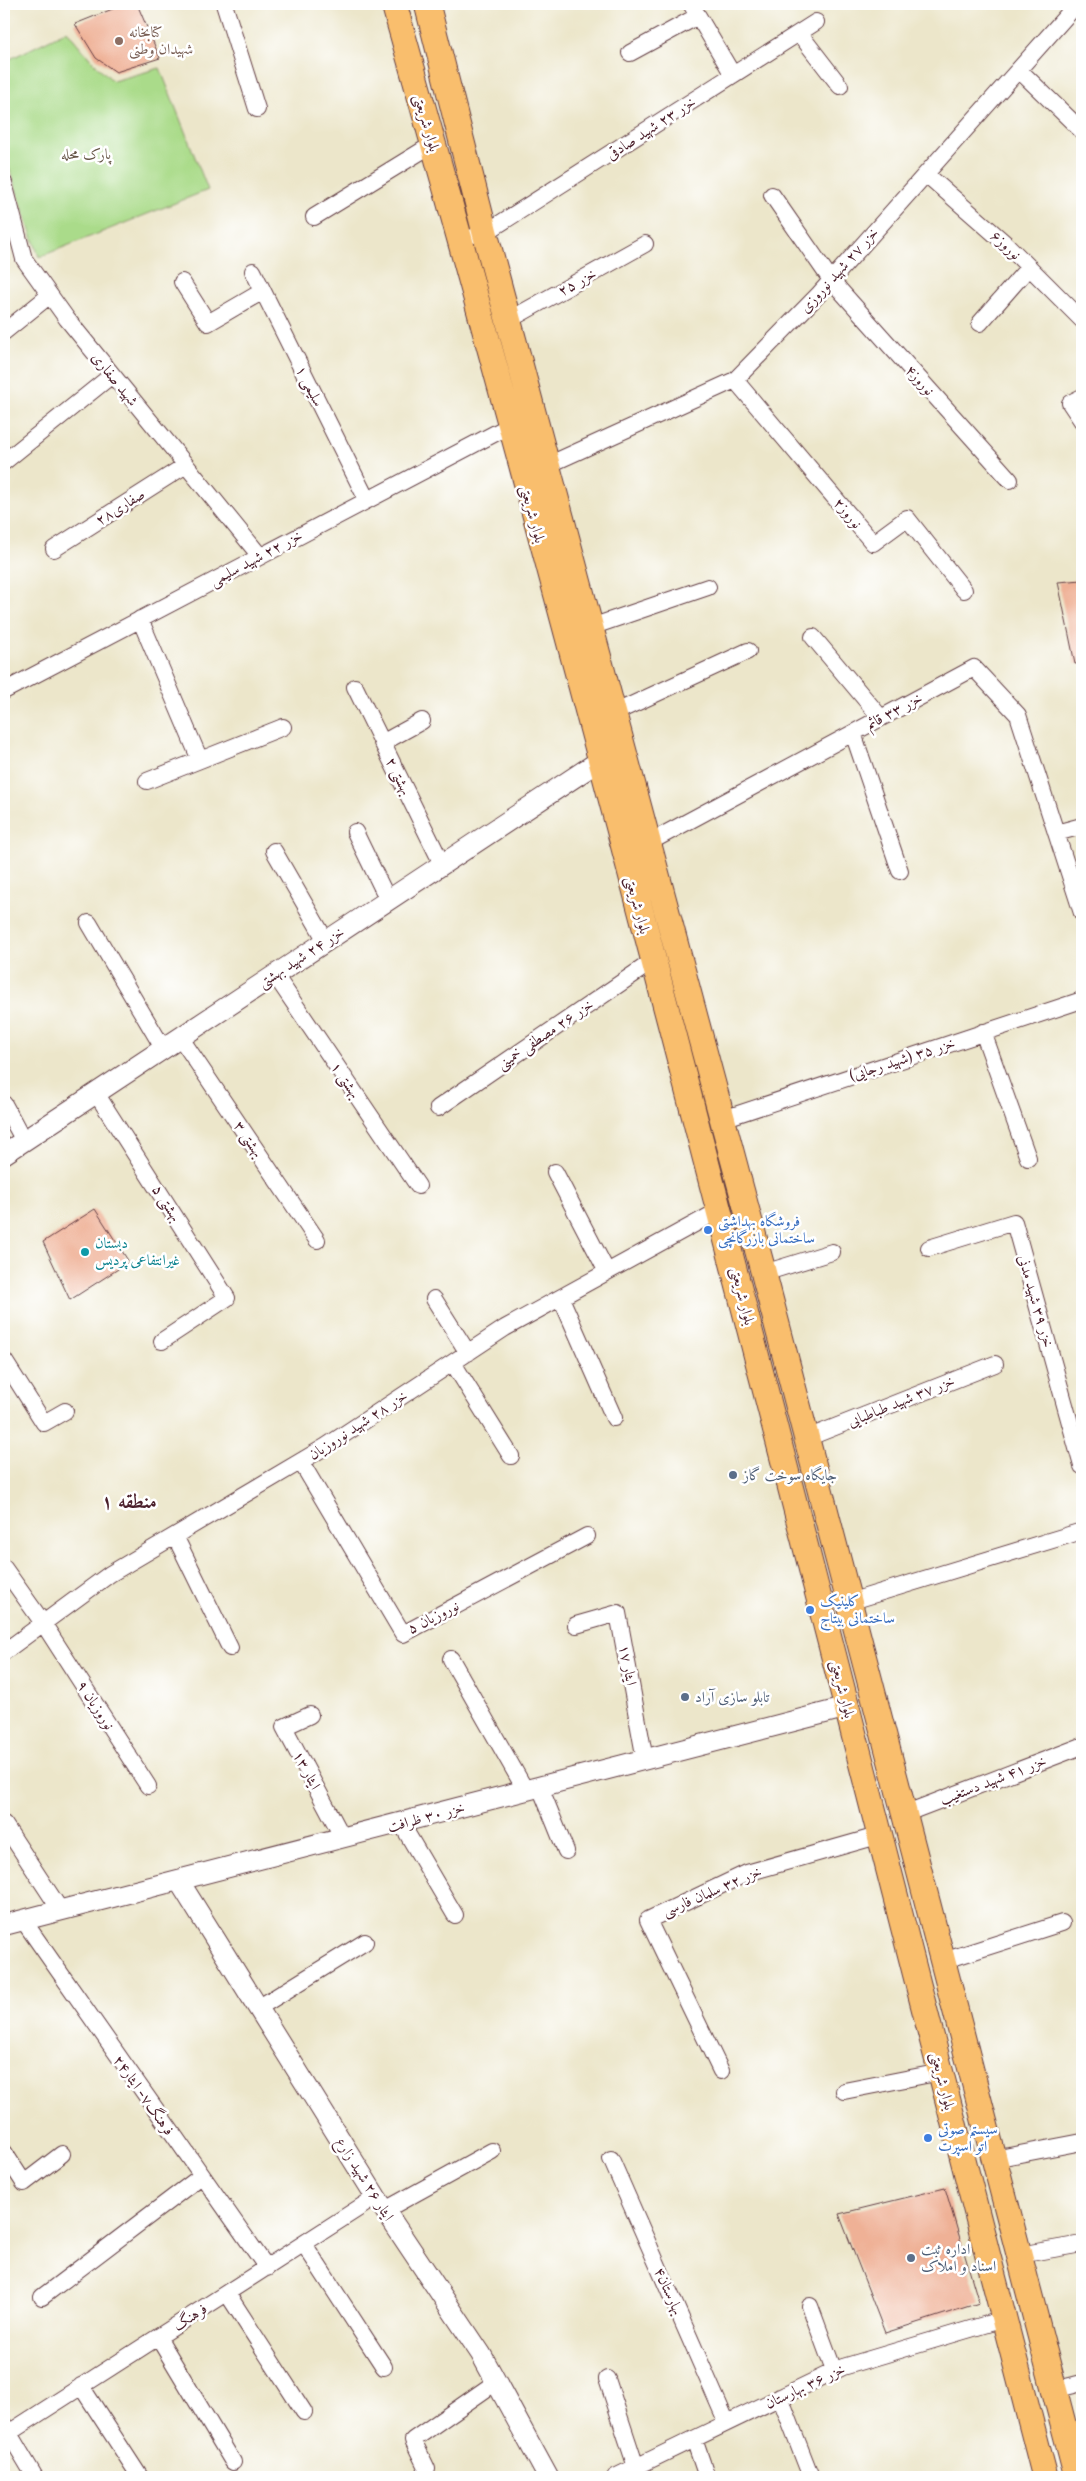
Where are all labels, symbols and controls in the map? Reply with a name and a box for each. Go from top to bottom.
place label: کتابخانه شهیدان وطنی [129,22,193,60]
marker: کتابخانه شهیدان وطنی [113,35,125,47]
street label: بلوار شریعتی [408,92,445,155]
street label: خزر ۲۳ شهید صادقی [602,92,700,164]
park label: پارک محله [61,144,112,165]
street label: خزر ۲۷ شهید نوروزی [795,223,883,317]
street label: نوروز۶ [987,226,1026,264]
street label: خزر ۲۵ [554,263,599,300]
street label: شهید صفاری [87,348,143,410]
street label: نوروز۴ [902,360,939,399]
street label: سلیمی ۱ [290,362,329,410]
street label: بلوار شریعتی [515,483,550,546]
street label: صفاری۲۸ [92,484,148,529]
street label: نوروز۲ [830,493,867,532]
street label: خزر ۲۲ شهید سلیمی [206,525,306,592]
street label: خزر ۳۳ قائم [862,688,927,737]
street label: بهشتی ۲ [380,754,417,799]
street label: بلوار شریعتی [620,874,655,937]
street label: خزر ۲۴ شهید بهشتی [254,922,348,993]
street label: خزر ۲۶ مصطفی خمینی [493,994,598,1075]
street label: خزر ۳۵ (شهید رجایی) [847,1032,957,1086]
street label: بهشتی ۱ [326,1058,366,1103]
street label: بهشتی ۳ [229,1117,269,1162]
street label: بهشتی ۵ [147,1181,186,1226]
place label: فروشگاه بهداشتی ساختمانی بازرگانچی [718,1211,815,1249]
marker: فروشگاه بهداشتی ساختمانی بازرگانچی [702,1224,714,1236]
place label: دبستان غیرانتفاعی پردیس [95,1233,180,1270]
marker: دبستان غیرانتفاعی پردیس [79,1246,91,1258]
street label: خزر ۳۹ شهید مدنی [1013,1252,1059,1350]
street label: بلوار شریعتی [725,1265,760,1328]
street label: خزر ۳۷ شهید طباطبایی [845,1370,957,1432]
street label: خزر ۲۸ شهید نوروزیان [305,1386,411,1464]
place label: جایگاه سوخت گاز [741,1465,837,1484]
marker: جایگاه سوخت گاز [727,1469,739,1481]
district label: منطقه ۱ [101,1489,157,1513]
place label: کلینیک ساختمانی بیتاج [820,1591,895,1631]
street label: نوروزیان ۵ [404,1595,462,1638]
marker: کلینیک ساختمانی بیتاج [804,1604,816,1616]
street label: ایثار ۱۷ [614,1643,642,1687]
street label: بلوار شریعتی [825,1658,860,1721]
street label: نوروزیان ۹ [73,1676,120,1733]
place label: تابلو سازی آراد [695,1687,770,1706]
marker: تابلو سازی آراد [679,1691,691,1703]
street label: ایثار ۱۳ [289,1747,325,1793]
street label: خزر ۴۱ شهید دستغیب [937,1750,1049,1810]
street label: خزر ۳۰ ظرافت [385,1797,467,1837]
street label: خزر ۳۲ سلمان فارسی [659,1861,765,1922]
street label: بلوار شریعتی [925,2050,960,2113]
street label: فرهنگ۷- ایثار۲۴ [109,2051,179,2139]
place label: سیستم صوتی اتو اسپرت [938,2119,998,2156]
marker: سیستم صوتی اتو اسپرت [922,2132,934,2144]
street label: ایثار ۲۶ شهید زارع [329,2133,399,2226]
place label: اداره ثبت اسناد و املاک [921,2239,996,2275]
marker: اداره ثبت اسناد و املاک [905,2252,917,2264]
street label: بهارستان۴ [650,2264,688,2318]
street label: فرهنگ [169,2299,211,2335]
street label: خزر ۳۶ بهارستان [762,2359,848,2413]

